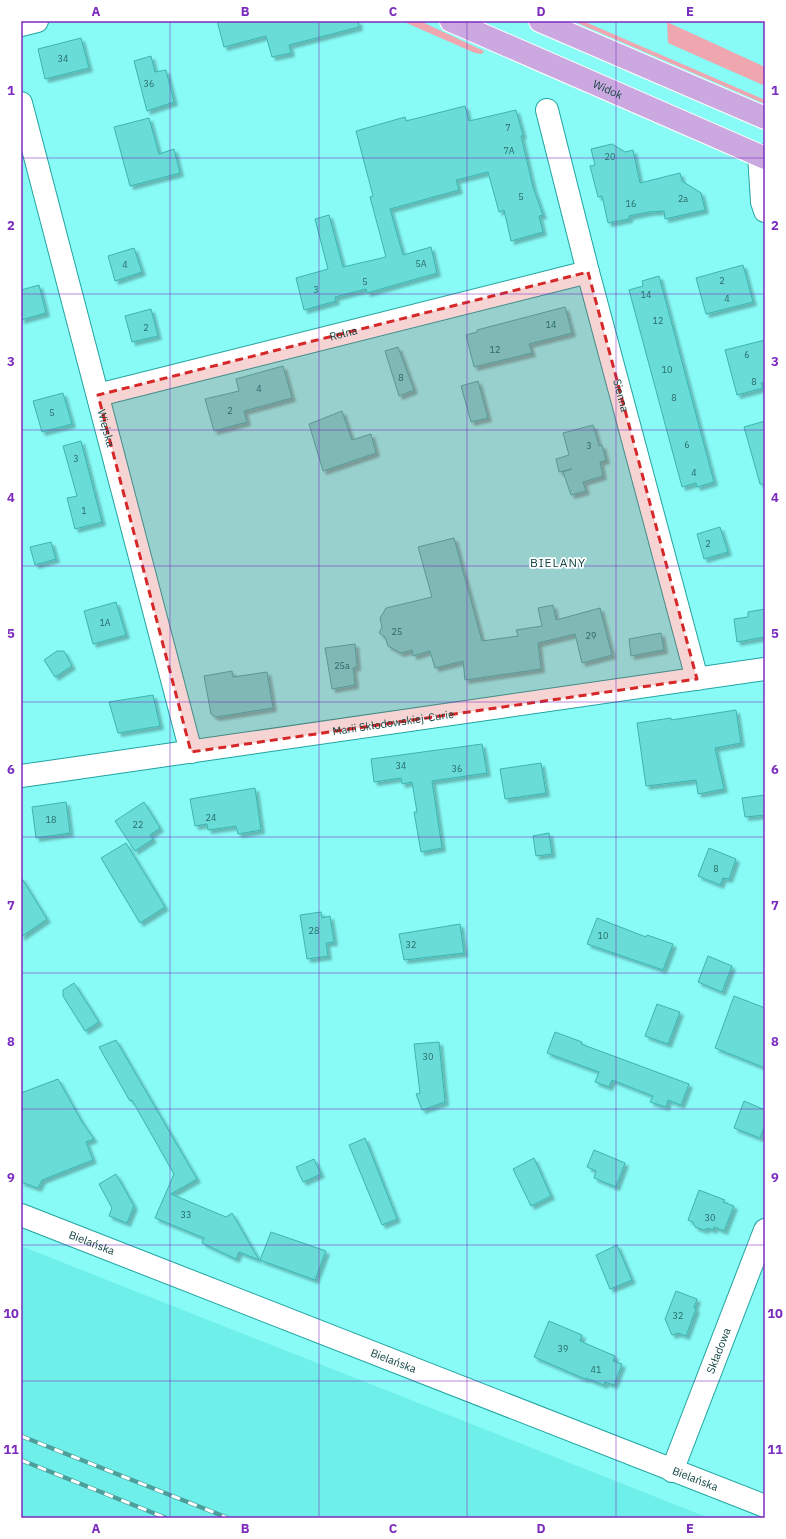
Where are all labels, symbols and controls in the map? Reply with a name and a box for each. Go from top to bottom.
text: A [92,3,101,20]
text: B [241,3,250,20]
text: C [389,3,398,20]
text: D [536,3,546,20]
text: E [686,3,694,20]
house number: 34 [58,53,68,64]
street label: Widok [591,77,625,102]
house number: 36 [144,78,154,89]
text: 1 [7,82,15,99]
text: 1 [771,82,779,99]
house number: 7 [505,122,511,133]
house number: 7A [503,145,515,156]
house number: 20 [605,151,615,162]
house number: 5 [518,191,524,202]
house number: 2a [678,193,688,204]
house number: 16 [626,198,636,209]
text: 2 [7,217,15,234]
text: 2 [771,217,779,234]
house number: 5A [415,258,427,269]
house number: 4 [122,259,128,270]
house number: 2 [719,275,725,286]
house number: 5 [362,276,368,287]
house number: 3 [313,284,319,295]
house number: 14 [641,289,651,300]
house number: 4 [724,293,730,304]
house number: 12 [653,315,663,326]
house number: 14 [546,319,556,330]
house number: 2 [143,322,149,333]
street label: Rolna [328,323,359,344]
house number: 12 [490,344,500,355]
house number: 6 [744,349,750,360]
text: 3 [7,353,15,370]
text: 3 [771,353,779,370]
house number: 10 [662,364,672,375]
house number: 8 [398,372,404,383]
house number: 8 [751,376,757,387]
street label: Sienna [610,378,632,414]
house number: 4 [256,383,262,394]
house number: 8 [671,392,677,403]
house number: 2 [227,405,233,416]
house number: 5 [49,407,55,418]
street label: Wiejska [95,408,118,448]
house number: 6 [684,439,690,450]
house number: 3 [586,440,592,451]
house number: 3 [73,453,79,464]
house number: 4 [691,467,697,478]
text: 4 [7,489,15,506]
text: 4 [771,489,779,506]
house number: 1 [81,505,87,516]
house number: 2 [705,538,711,549]
district label: BIELANY [530,555,586,570]
house number: 1A [99,617,111,628]
text: 5 [7,625,15,642]
text: 5 [771,625,779,642]
house number: 25 [392,626,402,637]
house number: 29 [586,630,596,641]
house number: 25a [334,660,350,671]
street label: Marii Skłodowskiej-Curie [332,707,455,738]
house number: 34 [396,760,406,771]
text: 6 [7,761,15,778]
text: 6 [771,761,779,778]
house number: 36 [452,763,462,774]
house number: 24 [206,812,216,823]
house number: 18 [46,814,56,825]
house number: 22 [133,819,143,830]
house number: 8 [713,863,719,874]
text: 7 [7,897,15,914]
text: 7 [771,897,779,914]
house number: 28 [309,925,319,936]
house number: 10 [598,930,608,941]
house number: 32 [406,939,416,950]
text: 8 [7,1033,15,1050]
text: 8 [771,1033,779,1050]
house number: 30 [423,1051,433,1062]
text: 9 [7,1169,15,1186]
text: 9 [771,1169,779,1186]
house number: 33 [181,1209,191,1220]
house number: 30 [705,1212,715,1223]
street label: Bielańska [67,1227,117,1258]
text: 10 [3,1305,19,1322]
text: 10 [767,1305,783,1322]
house number: 32 [673,1310,683,1321]
street label: Składowa [703,1326,734,1376]
house number: 39 [558,1343,568,1354]
street label: Bielańska [369,1345,419,1376]
house number: 41 [591,1364,601,1375]
text: 11 [3,1441,19,1458]
text: 11 [767,1441,783,1458]
street label: Bielańska [670,1463,720,1494]
text: A [92,1520,101,1537]
text: B [241,1520,250,1537]
text: C [389,1520,398,1537]
text: D [536,1520,546,1537]
text: E [686,1520,694,1537]

